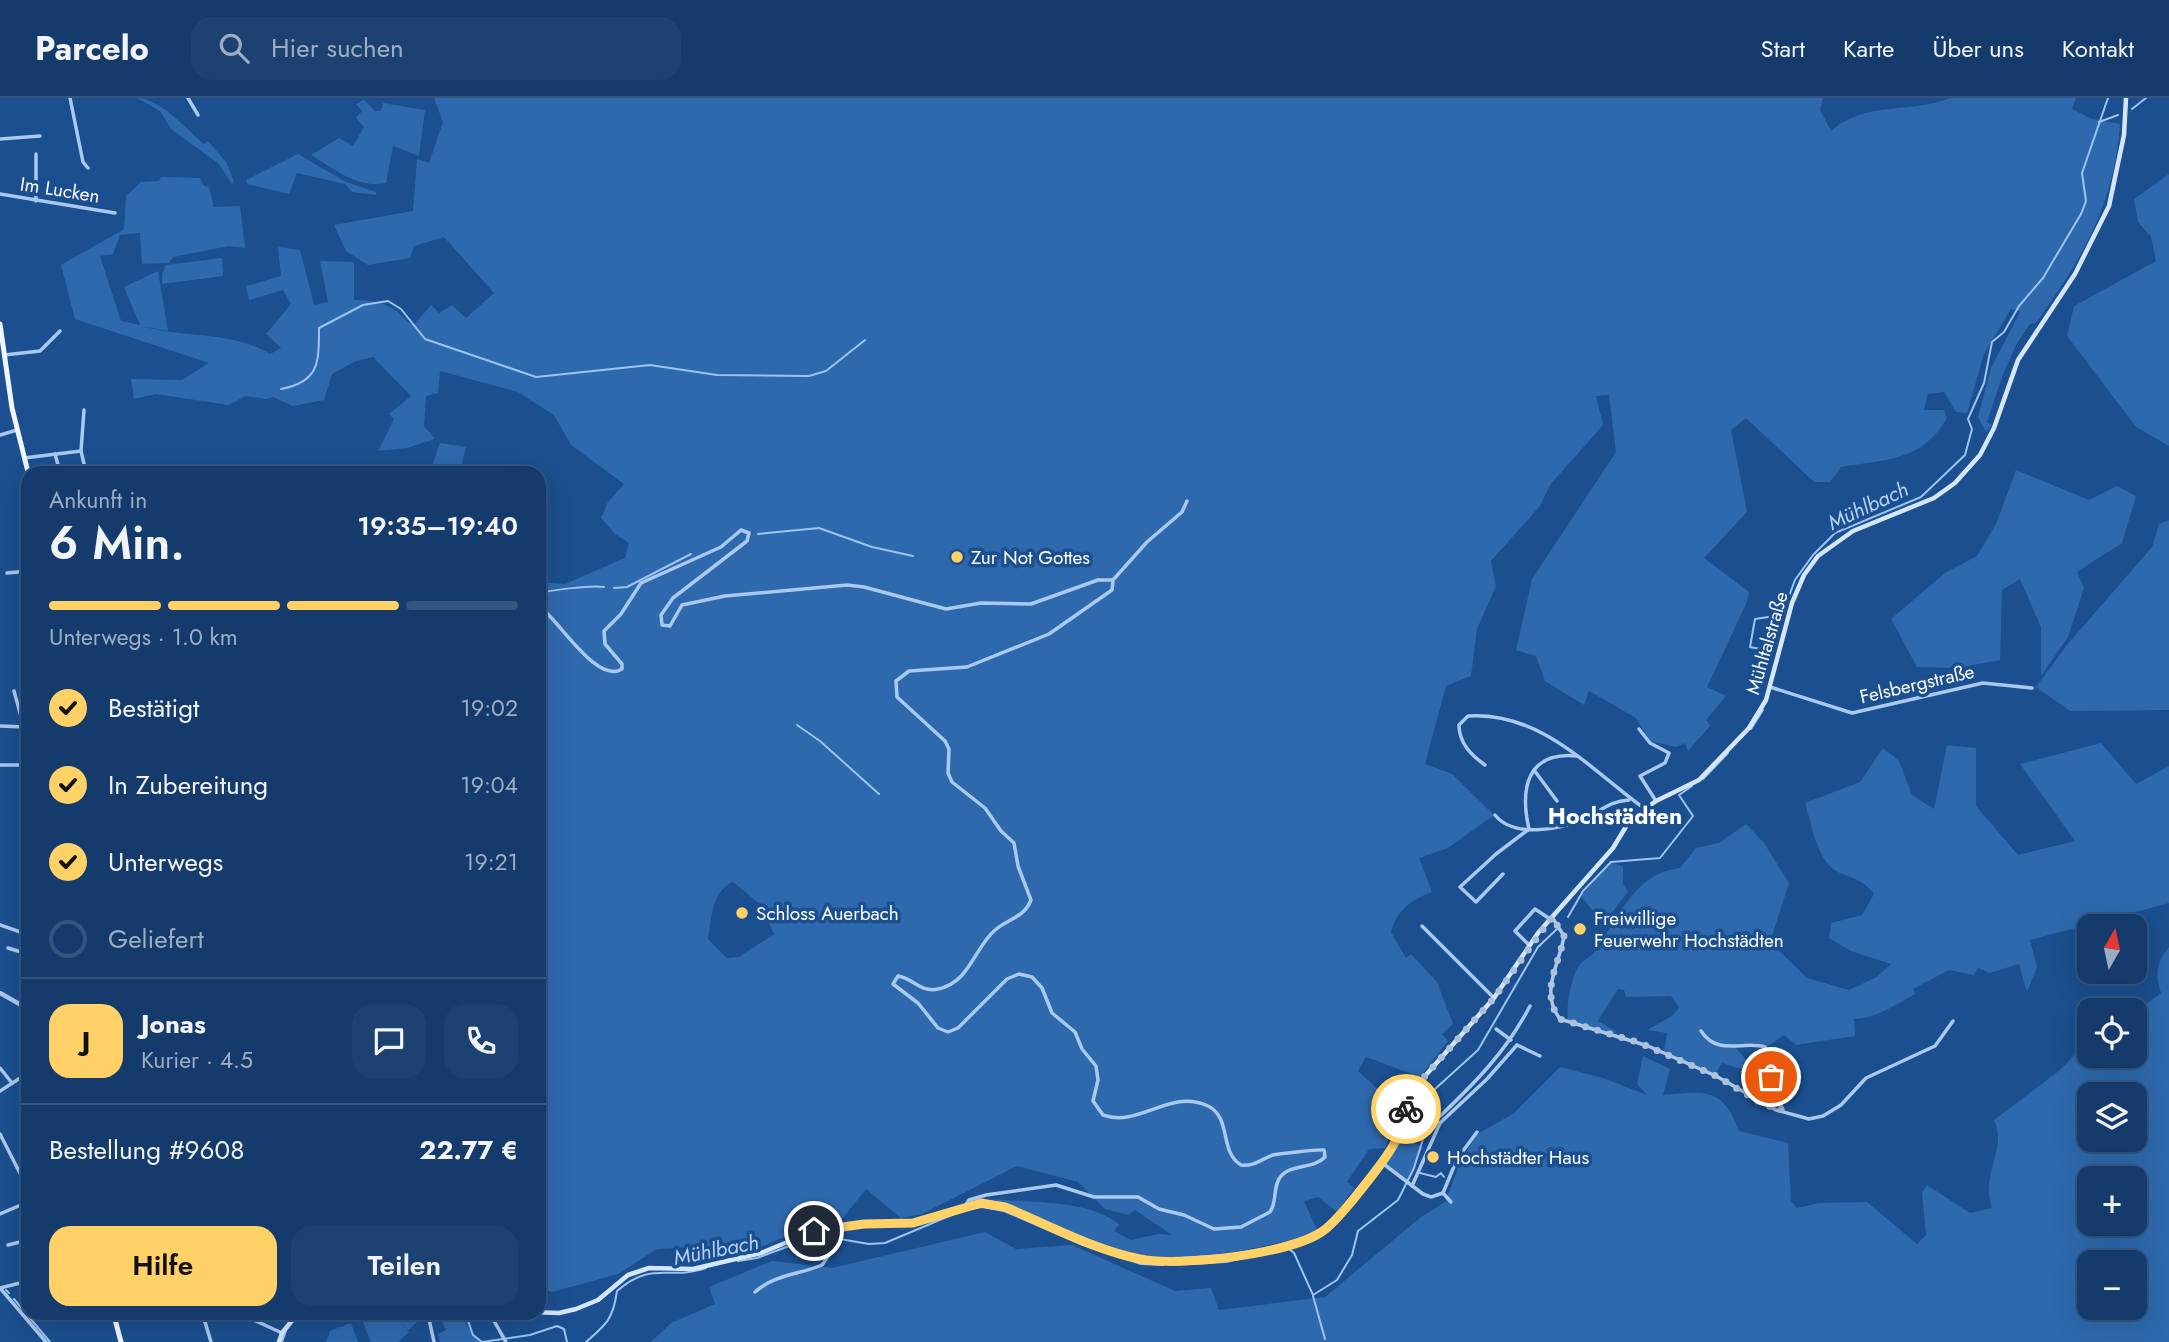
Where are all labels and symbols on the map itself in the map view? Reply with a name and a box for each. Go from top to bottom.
street label: Im Lucken [18,170,102,210]
water label: Mühlbach [1823,474,1913,538]
place label: Zur Not Gottes [971,544,1090,571]
marker: Zur Not Gottes [949,549,965,565]
street label: Mühltalstraße [1739,588,1795,698]
street label: Felsbergstraße [1857,658,1977,710]
district label: Hochstädten [1548,799,1682,833]
place label: Schloss Auerbach [756,900,899,927]
marker: Schloss Auerbach [734,905,750,921]
place label: Freiwillige Feuerwehr Hochstädten [1594,905,1784,954]
north arrow [2077,914,2147,984]
marker: Freiwillige Feuerwehr Hochstädten [1572,921,1588,937]
pin [1741,1047,1801,1107]
courier [1371,1074,1441,1144]
place label: Hochstädter Haus [1447,1144,1590,1171]
marker: Hochstädter Haus [1425,1149,1441,1165]
pin [784,1201,844,1261]
water label: Mühlbach [671,1227,761,1273]

